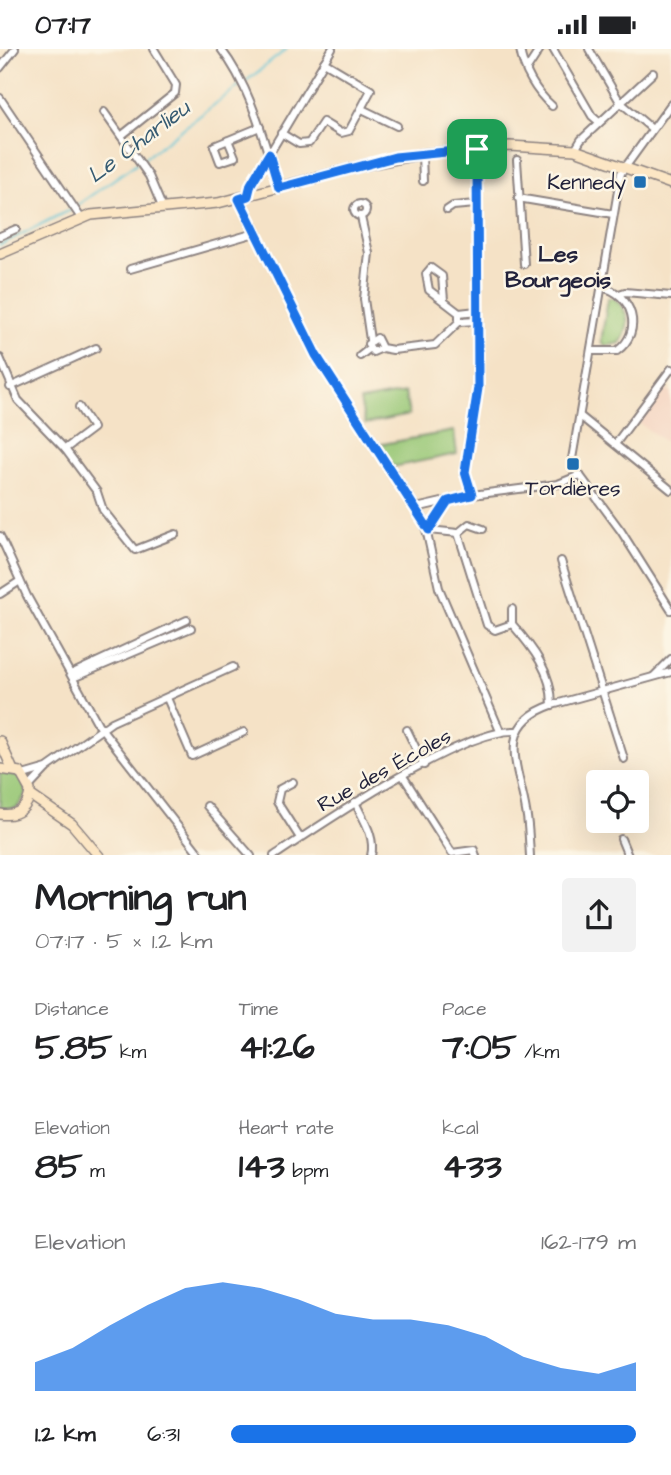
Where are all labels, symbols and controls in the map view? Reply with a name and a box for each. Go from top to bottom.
text: 07:17 [35,7,91,43]
water label: Le Charlieu [81,92,198,191]
pin [447,119,507,179]
icon: arrive [458,130,496,168]
place label: Kennedy [547,168,626,199]
marker: Kennedy [632,174,648,190]
district label: Les Bourgeois [505,238,611,297]
marker: Tordières [565,456,581,472]
place label: Tordières [525,474,621,503]
street label: Rue des Écoles [312,722,457,819]
map controls [586,770,649,833]
button: locate [586,770,649,833]
text: Morning run [35,873,247,925]
button: share [562,878,636,952]
text: 07:17 · 5 × 1.2 km [35,925,212,957]
text: Distance [35,996,109,1023]
text: Time [239,996,278,1023]
text: Pace [442,996,486,1023]
text: 5.85 [35,1023,112,1072]
text: 41:26 [239,1023,315,1072]
text: 7:05 [442,1023,517,1072]
text: km [112,1039,146,1066]
text: /km [517,1039,559,1066]
text: Elevation [35,1115,110,1142]
text: Heart rate [239,1115,334,1142]
text: kcal [442,1115,479,1142]
text: 85 [35,1142,82,1191]
text: 143 [239,1142,285,1191]
text: 433 [442,1142,502,1191]
text: m [82,1158,105,1185]
text: bpm [285,1158,328,1185]
text: Elevation [35,1226,126,1258]
text: 162–179 m [541,1226,636,1258]
text: 1.2 km [35,1418,96,1450]
text: 6:31 [147,1418,180,1450]

